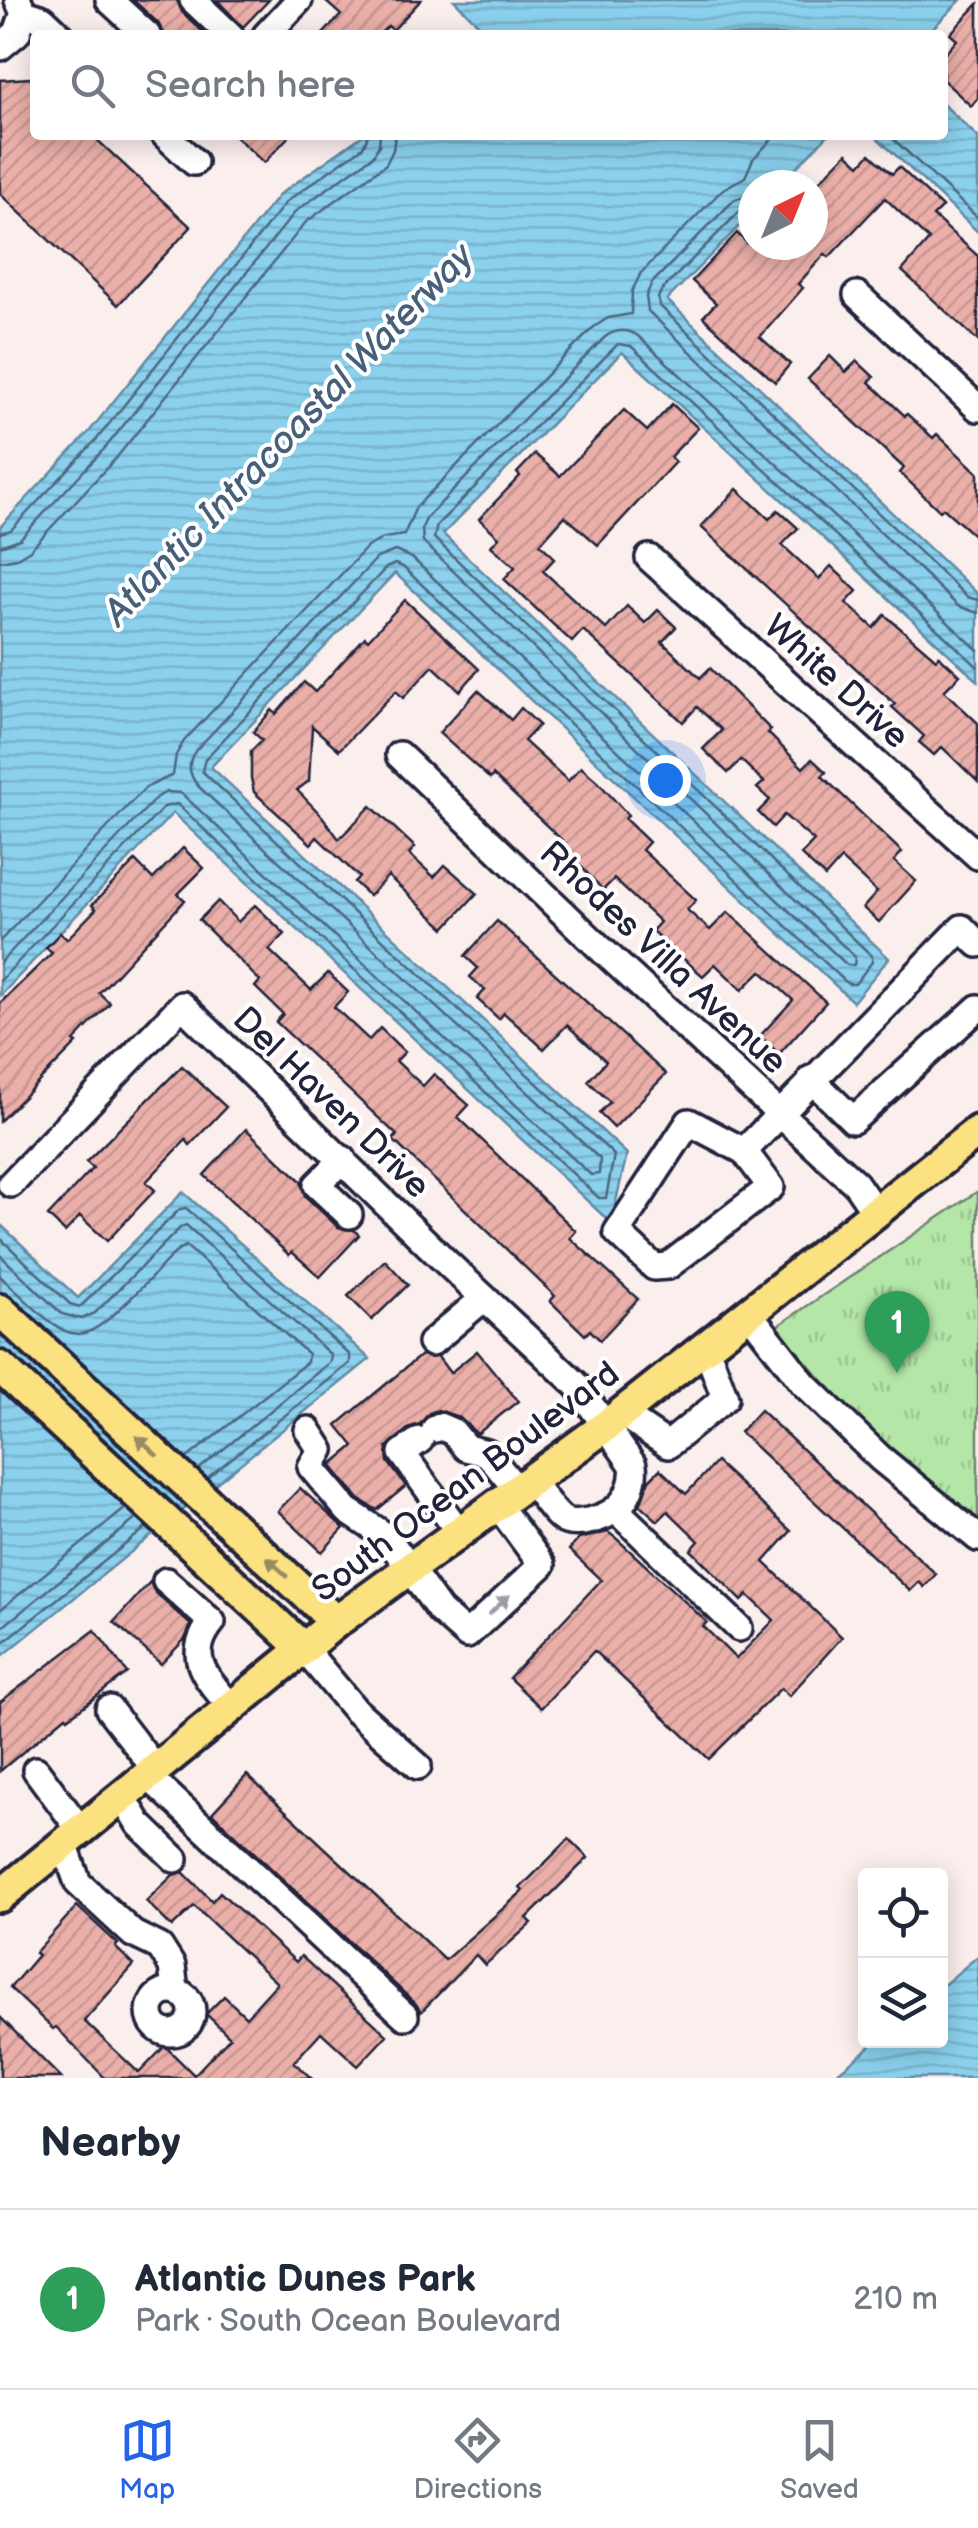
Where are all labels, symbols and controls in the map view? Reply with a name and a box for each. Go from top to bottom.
search box [30,30,948,140]
icon: search [65,58,120,113]
text: Search here [145,63,356,108]
north arrow [738,170,828,260]
water label: Atlantic Intracoastal Waterway [93,234,484,637]
street label: White Drive [755,606,917,758]
your location [640,755,691,806]
street label: Rhodes Villa Avenue [530,832,796,1084]
street label: Del Haven Drive [224,998,438,1208]
pin: 1 [864,1290,930,1373]
street label: South Ocean Boulevard [304,1353,628,1612]
one-way arrow [135,1435,160,1457]
one-way arrow [266,1556,290,1579]
one-way arrow [486,1594,511,1616]
map controls [858,1868,948,2048]
button: locate [858,1868,948,1958]
button: layers [858,1958,948,2048]
text: Nearby [40,2118,180,2169]
text: Atlantic Dunes Park [135,2257,476,2302]
text: 1 [66,2280,79,2319]
text: 210 m [853,2280,938,2319]
text: Park · South Ocean Boulevard [135,2302,561,2341]
tab: Map [119,2413,175,2506]
tab: Directions [413,2413,542,2506]
tab: Saved [780,2413,859,2506]

